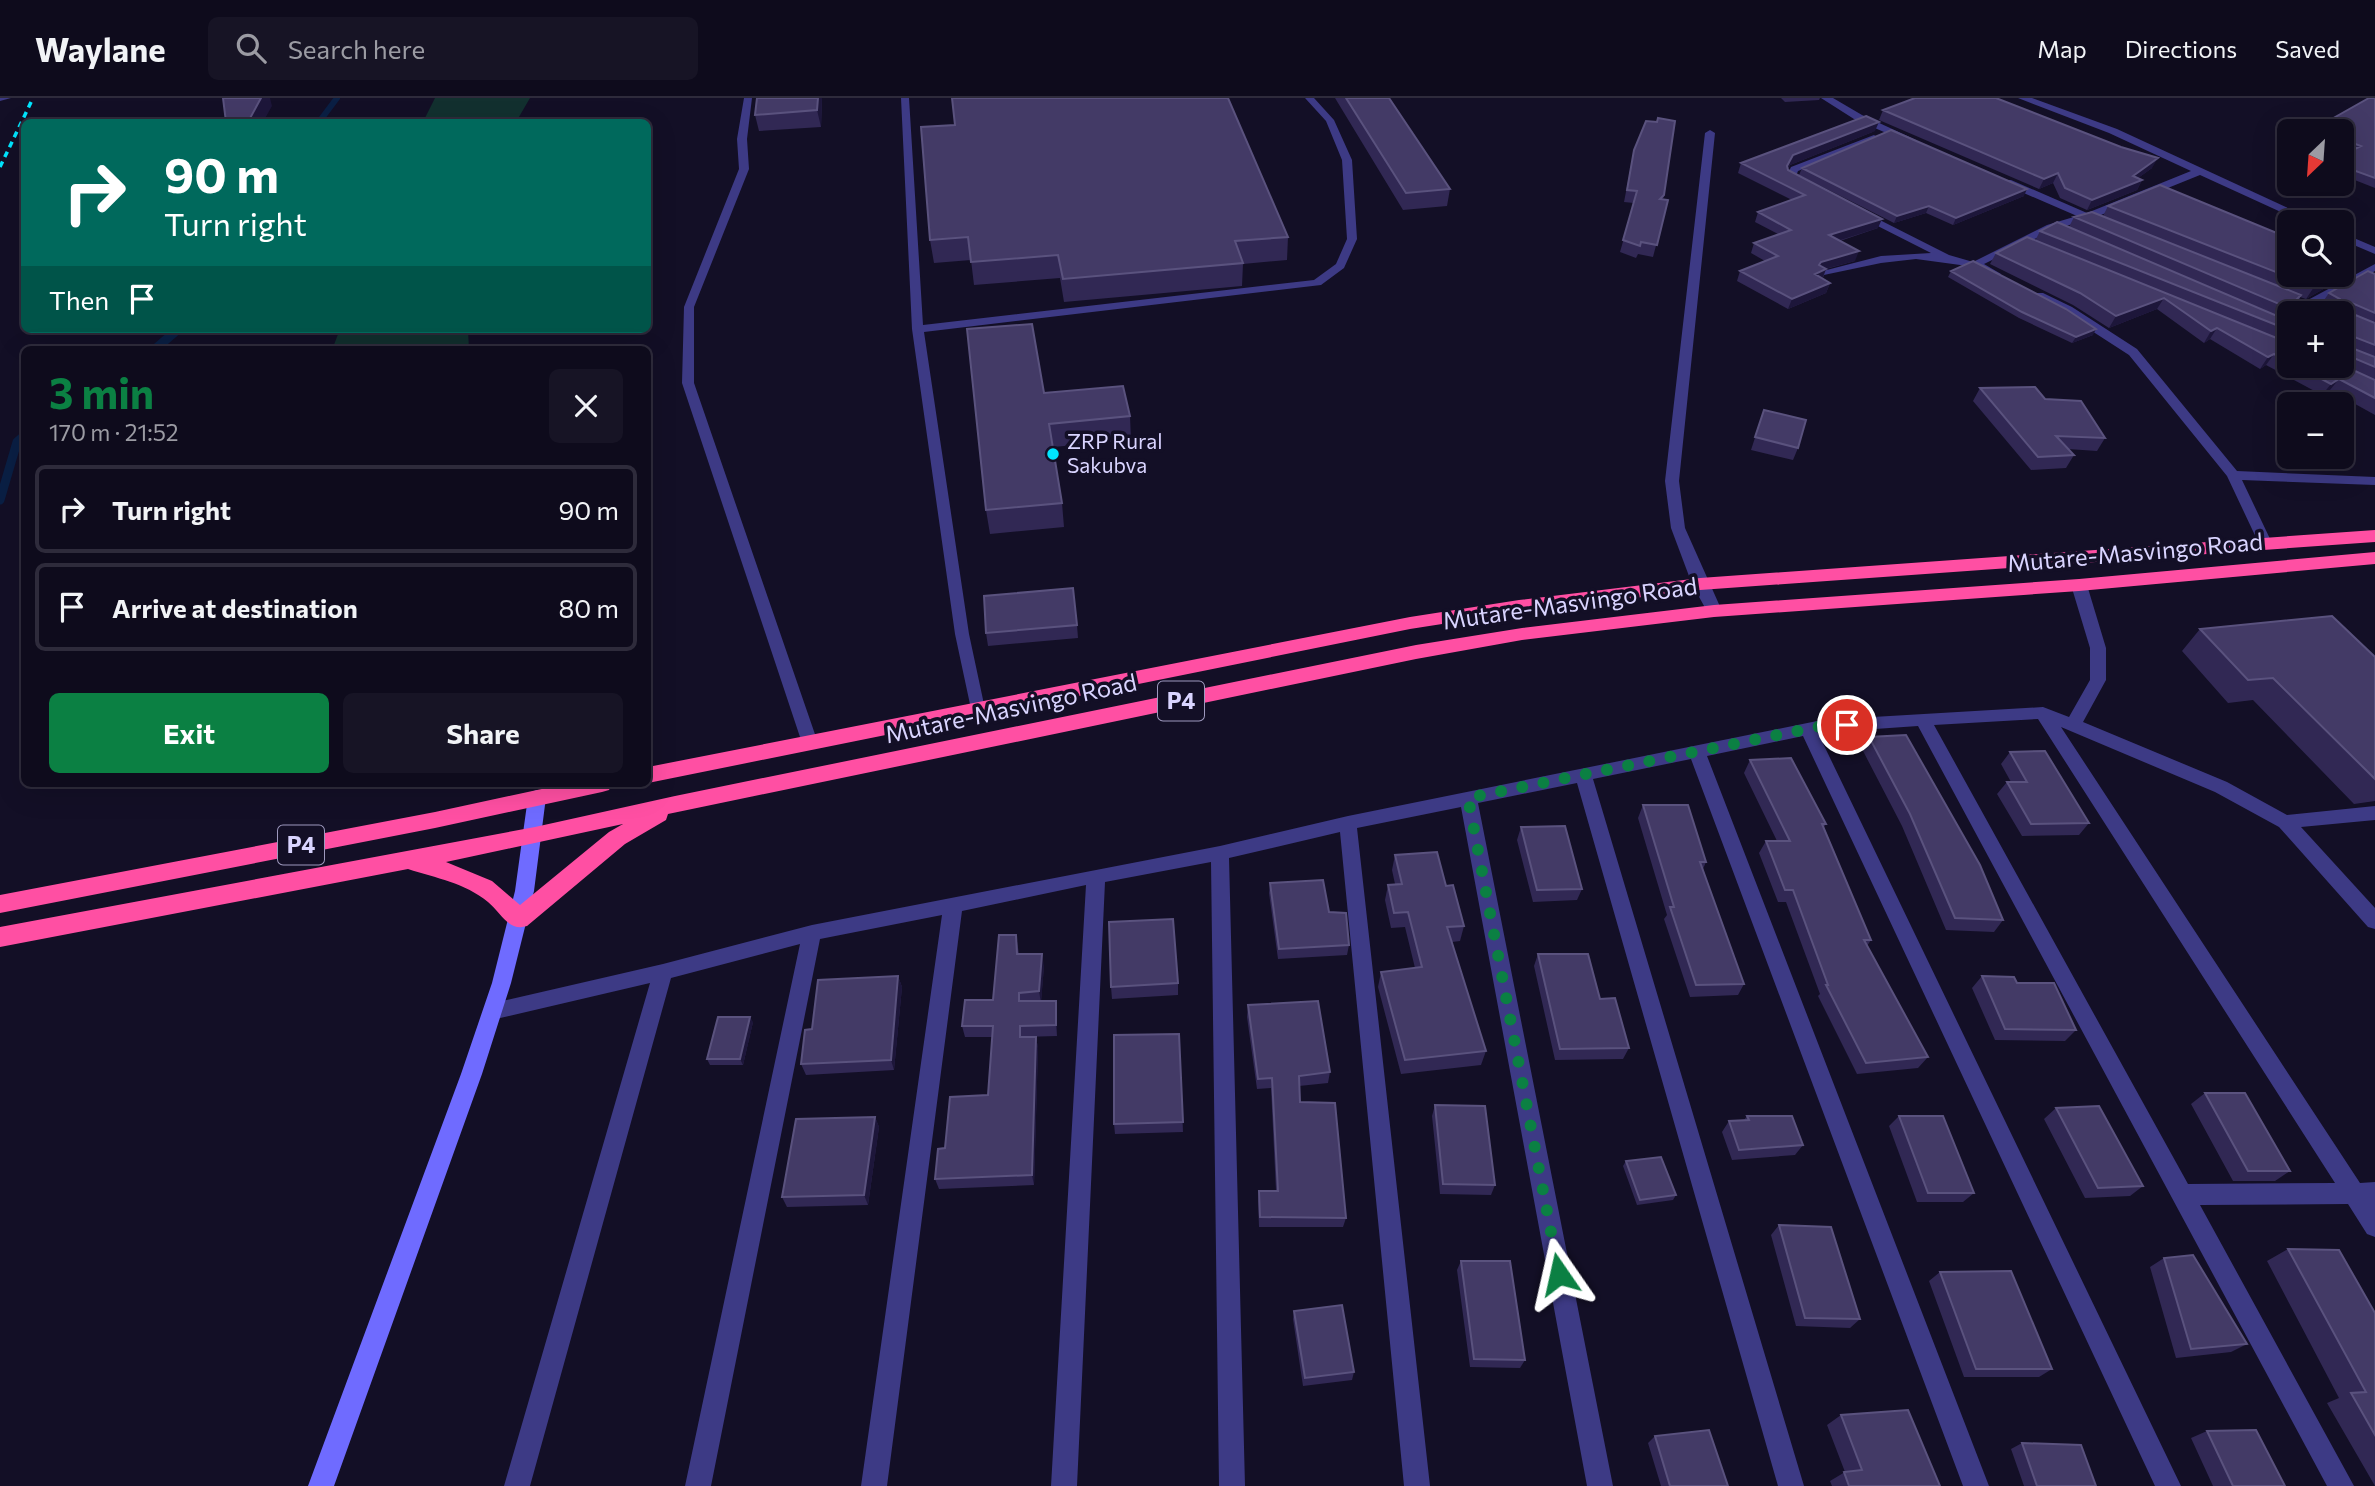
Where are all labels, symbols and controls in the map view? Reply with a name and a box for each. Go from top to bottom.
search box [208,17,698,80]
text: Waylane [35,28,166,69]
icon: search [232,29,270,67]
text: Search here [288,33,425,64]
text: Map [2037,34,2087,63]
text: Directions [2125,34,2237,63]
text: Saved [2275,34,2340,63]
north arrow [2277,119,2354,196]
map controls [2277,119,2354,469]
text: 90 m [164,143,279,203]
icon: right [49,147,140,238]
text: Turn right [164,203,307,243]
button: search [2277,210,2354,287]
icon: arrive [123,280,161,318]
text: Then [49,284,109,315]
button: + [2277,301,2354,378]
text: 3 min [49,366,154,418]
button: close [549,369,623,443]
button: − [2277,392,2354,469]
text: 170 m · 21:52 [49,418,179,446]
place label: ZRP Rural Sakubva [1067,428,1163,477]
marker: ZRP Rural Sakubva [1045,446,1061,462]
icon: right [53,490,91,528]
text: Turn right [112,494,231,525]
text: 90 m [559,494,619,525]
street label: Mutare-Masvingo Road [2006,526,2264,577]
street label: Mutare-Masvingo Road [1441,570,1699,635]
icon: arrive [53,588,91,626]
text: Arrive at destination [112,592,358,623]
text: 80 m [559,592,619,623]
street label: Mutare-Masvingo Road [882,667,1139,748]
road number: P4 [1158,681,1204,720]
button: Exit [49,693,329,773]
button: Share [343,693,623,773]
pin [1817,695,1877,755]
icon: arrive [1828,706,1866,744]
road number: P4 [278,825,324,864]
position arrow [1522,1237,1596,1311]

